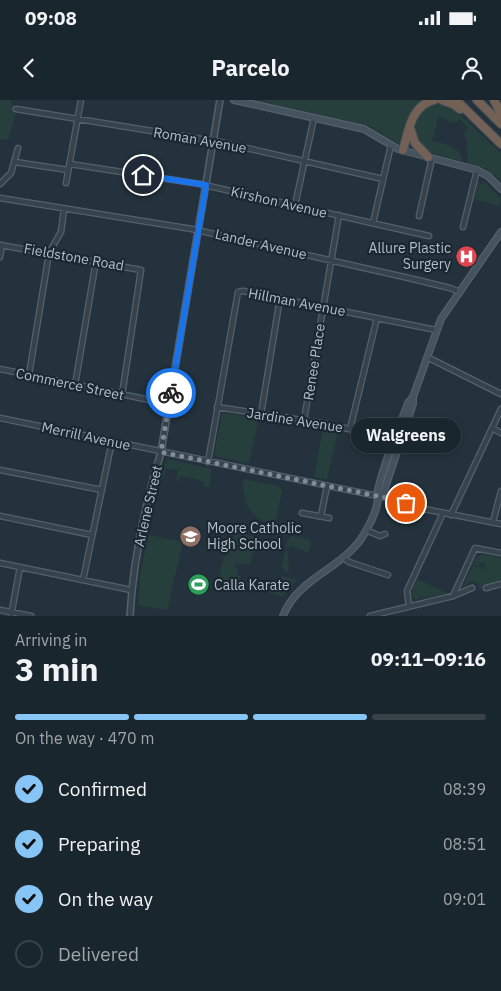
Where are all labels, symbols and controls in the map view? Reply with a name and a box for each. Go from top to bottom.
text: 09:08 [25,6,77,30]
text: Parcelo [211,53,290,82]
icon: back [15,54,43,82]
icon: person [458,54,486,82]
street label: Roman Avenue [152,123,248,157]
pin [122,154,164,196]
icon: home [129,161,157,189]
street label: Kirshon Avenue [229,182,329,222]
street label: Lander Avenue [213,225,309,263]
street label: Fieldstone Road [22,239,126,275]
place label: Allure Plastic Surgery [369,239,451,273]
hospital icon: Allure Plastic Surgery [455,244,479,268]
street label: Hillman Avenue [247,284,347,320]
street label: Renee Place [299,322,329,402]
street label: Commerce Street [14,364,126,404]
courier [146,368,196,418]
icon: bike [157,379,185,407]
street label: Jardine Avenue [246,404,345,437]
street label: Merrill Avenue [40,418,132,454]
callout: Walgreens [351,418,461,453]
text: Walgreens [366,425,446,445]
street label: Arlene Street [130,463,166,548]
pin [385,482,427,524]
icon: bag [392,489,420,517]
place label: Moore Catholic High School [207,519,301,553]
school or university icon: Moore Catholic High School [179,524,203,548]
sports icon: Calla Karate [186,573,210,597]
place label: Calla Karate [214,576,290,594]
text: Arriving in [15,630,87,650]
text: 09:11–09:16 [371,647,486,671]
text: 3 min [15,648,99,690]
text: On the way · 470 m [15,728,154,748]
icon: check [15,775,43,803]
text: Confirmed [58,777,147,801]
text: 08:39 [443,779,486,799]
icon: check [15,830,43,858]
text: Preparing [58,832,140,856]
text: 08:51 [443,834,486,854]
icon: check [15,885,43,913]
text: On the way [58,887,153,911]
text: 09:01 [443,889,486,909]
text: Delivered [58,942,139,966]

